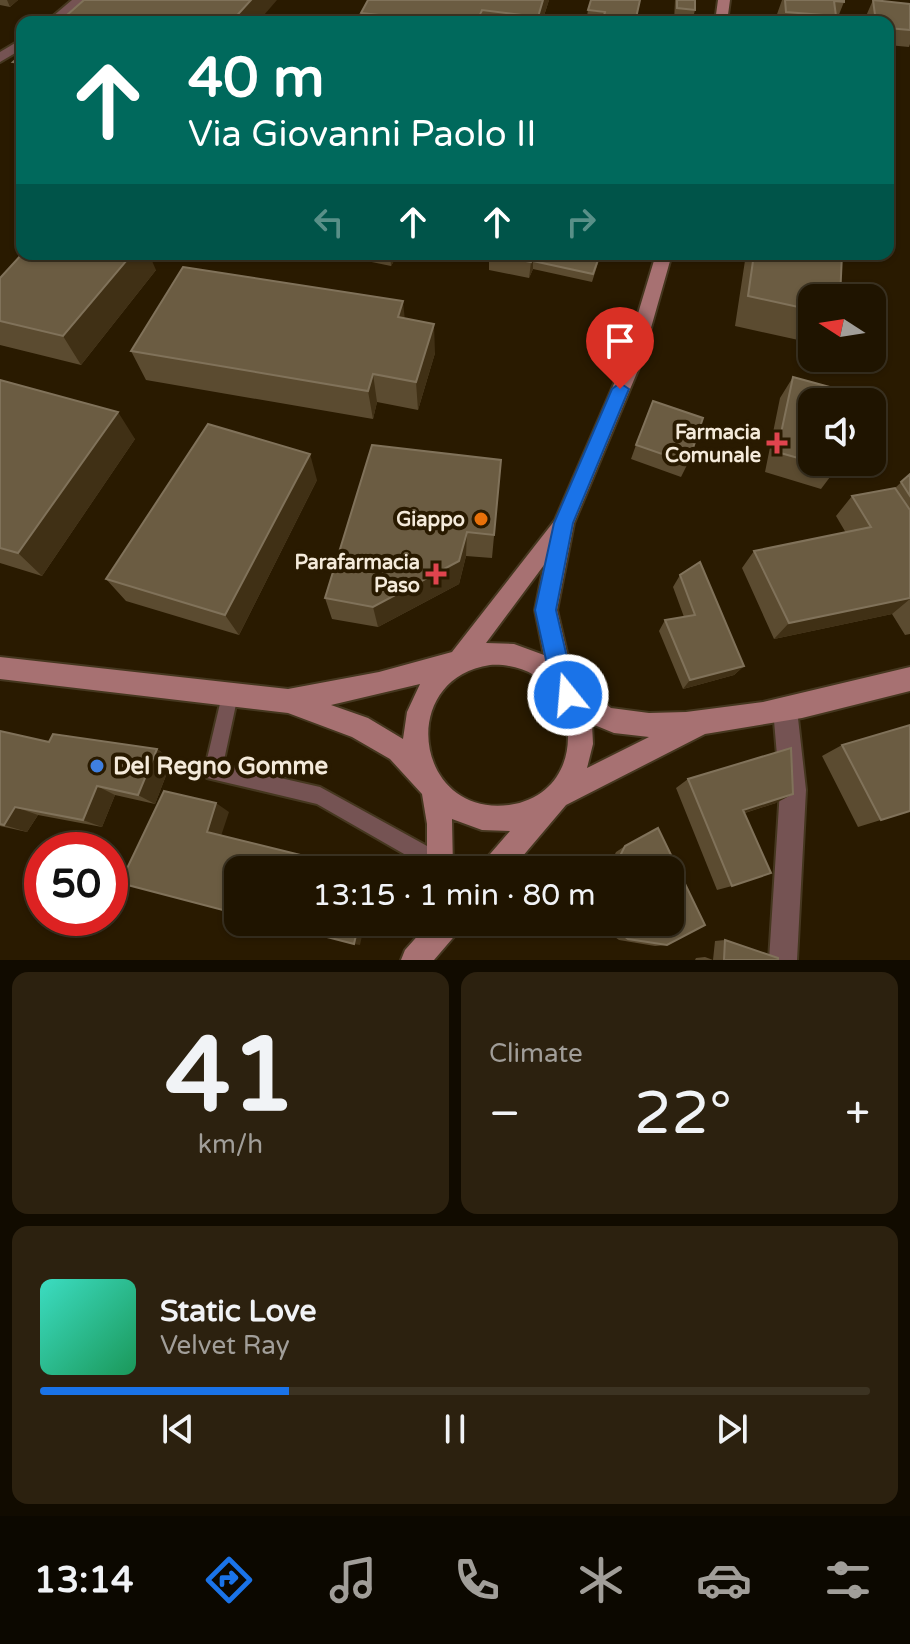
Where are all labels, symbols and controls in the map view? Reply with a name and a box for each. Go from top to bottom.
text: 40 m [188,45,324,112]
icon: ahead [56,48,160,152]
text: Via Giovanni Paolo II [188,113,536,156]
icon: left [307,200,351,244]
icon: ahead [391,200,435,244]
icon: ahead [475,200,519,244]
icon: right [559,200,603,244]
north arrow [798,284,886,372]
map controls [798,284,886,476]
pin [586,307,654,389]
icon: arrive [598,319,642,363]
button: sound [798,388,886,476]
place label: Farmacia Comunale [665,421,761,468]
marker: Farmacia Comunale [768,434,786,452]
place label: Giappo [396,508,465,532]
marker: Giappo [472,510,490,528]
place label: Parafarmacia Paso [295,551,420,598]
marker: Parafarmacia Paso [427,565,445,583]
position arrow [526,653,610,737]
place label: Del Regno Gomme [113,752,328,781]
marker: Del Regno Gomme [88,757,106,775]
speed limit sign: 50 [24,832,128,936]
text: 13:15 · 1 min · 80 m [313,877,595,914]
text: 41 [165,1014,296,1139]
text: Climate [489,1038,583,1069]
text: 22° [634,1078,732,1150]
text: − [489,1088,520,1141]
text: + [845,1088,870,1141]
text: km/h [198,1129,263,1160]
text: Static Love [160,1293,316,1330]
text: Velvet Ray [160,1330,290,1361]
icon: previous [156,1407,200,1451]
icon: pause [433,1407,477,1451]
icon: next [710,1407,754,1451]
icon: directions [201,1552,257,1608]
icon: music [325,1552,381,1608]
icon: phone [449,1552,505,1608]
icon: climate [573,1552,629,1608]
icon: car [696,1552,752,1608]
icon: filters [820,1552,876,1608]
text: 13:14 [34,1559,134,1602]

